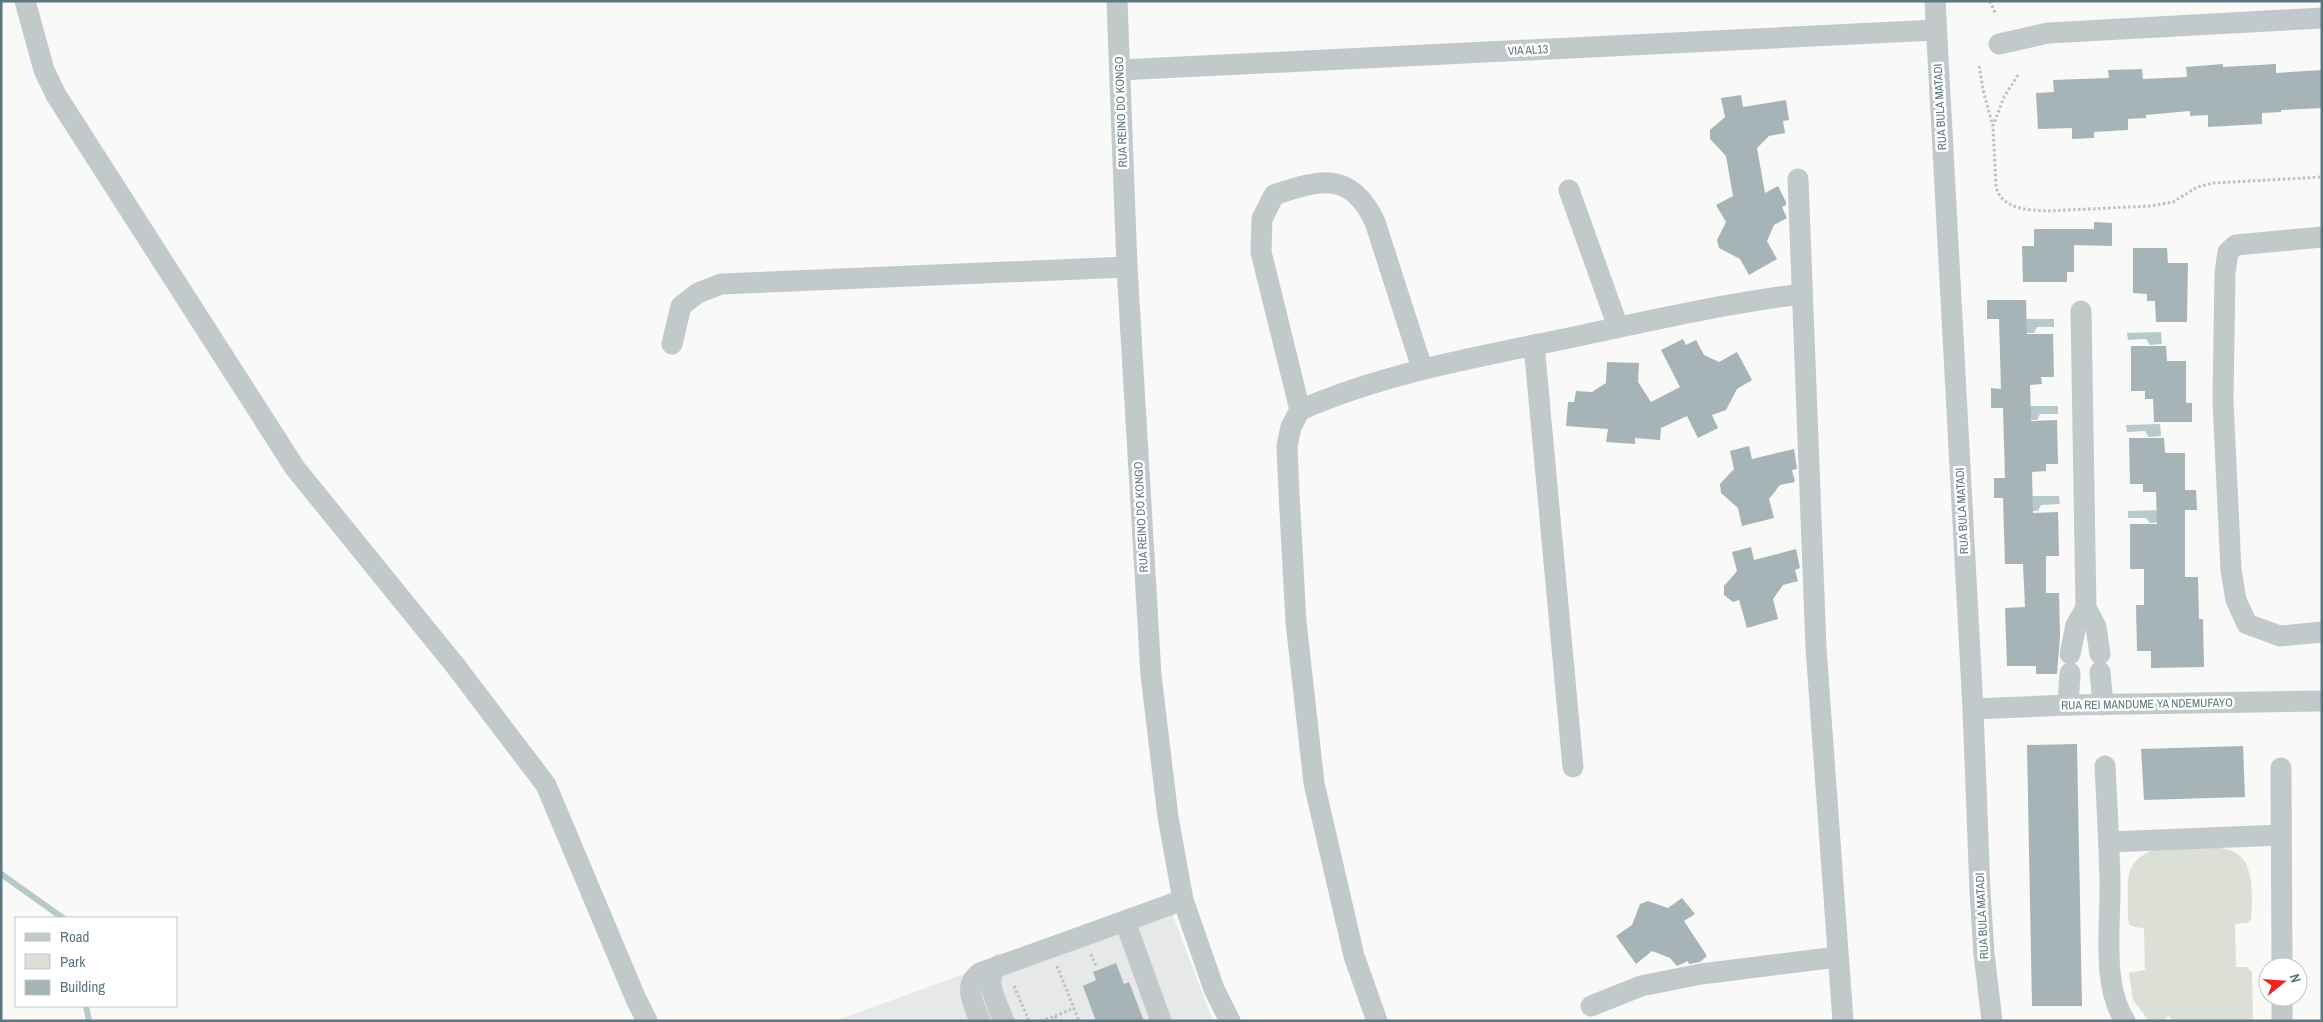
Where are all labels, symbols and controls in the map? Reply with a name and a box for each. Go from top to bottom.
street label: VIA AL13 [1507,41,1549,59]
street label: RUA REINO DO KONGO [1111,56,1131,168]
street label: RUA BULA MATADI [1930,63,1950,151]
street label: RUA REINO DO KONGO [1130,461,1152,573]
street label: RUA BULA MATADI [1952,467,1972,555]
street label: RUA REI MANDUME YA NDEMUFAYO [2061,694,2233,713]
street label: RUA BULA MATADI [1972,872,1992,960]
legend [15,917,178,1007]
text: Road [60,926,89,947]
text: Park [60,951,86,972]
north arrow [2258,957,2308,1007]
text: N [2286,972,2305,985]
text: Building [60,976,105,997]

